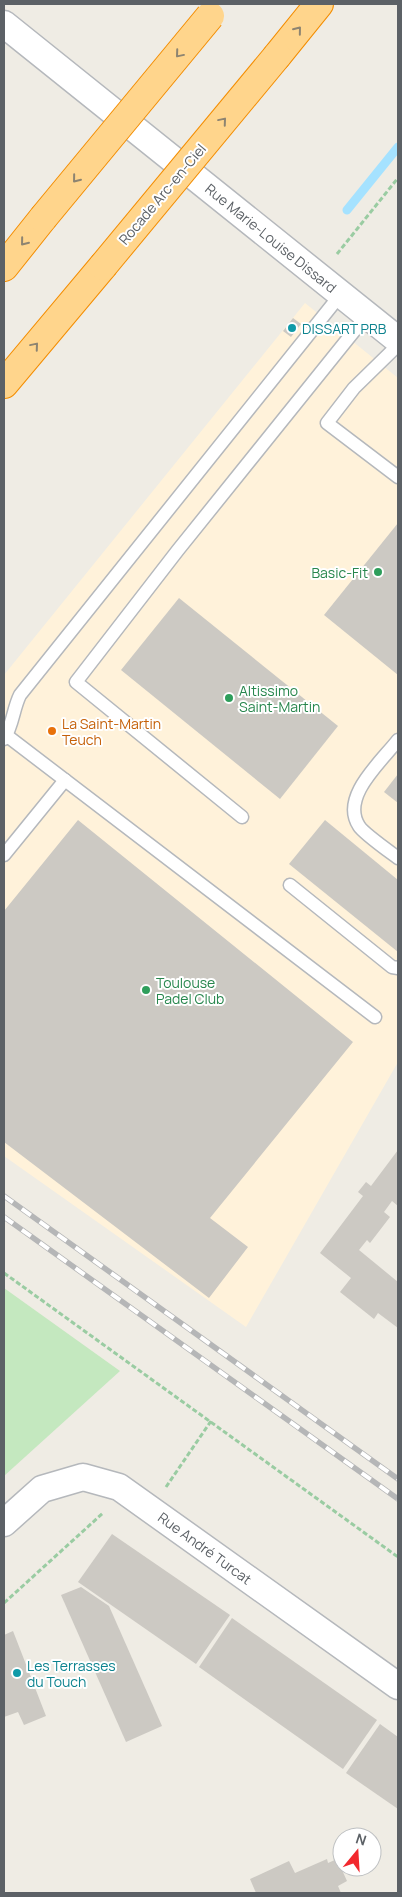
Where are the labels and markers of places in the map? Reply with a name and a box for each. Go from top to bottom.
place label: DISSART PRB [302,319,387,338]
marker: DISSART PRB [286,322,298,334]
place label: Basic-Fit [311,563,368,582]
marker: Basic-Fit [372,566,384,578]
place label: Altissimo Saint-Martin [239,681,320,716]
marker: Altissimo Saint-Martin [223,692,235,704]
place label: La Saint-Martin Teuch [62,714,161,749]
marker: La Saint-Martin Teuch [46,725,58,737]
place label: Toulouse Padel Club [156,973,224,1008]
marker: Toulouse Padel Club [140,984,152,996]
place label: Les Terrasses du Touch [27,1656,116,1691]
marker: Les Terrasses du Touch [11,1667,23,1679]

